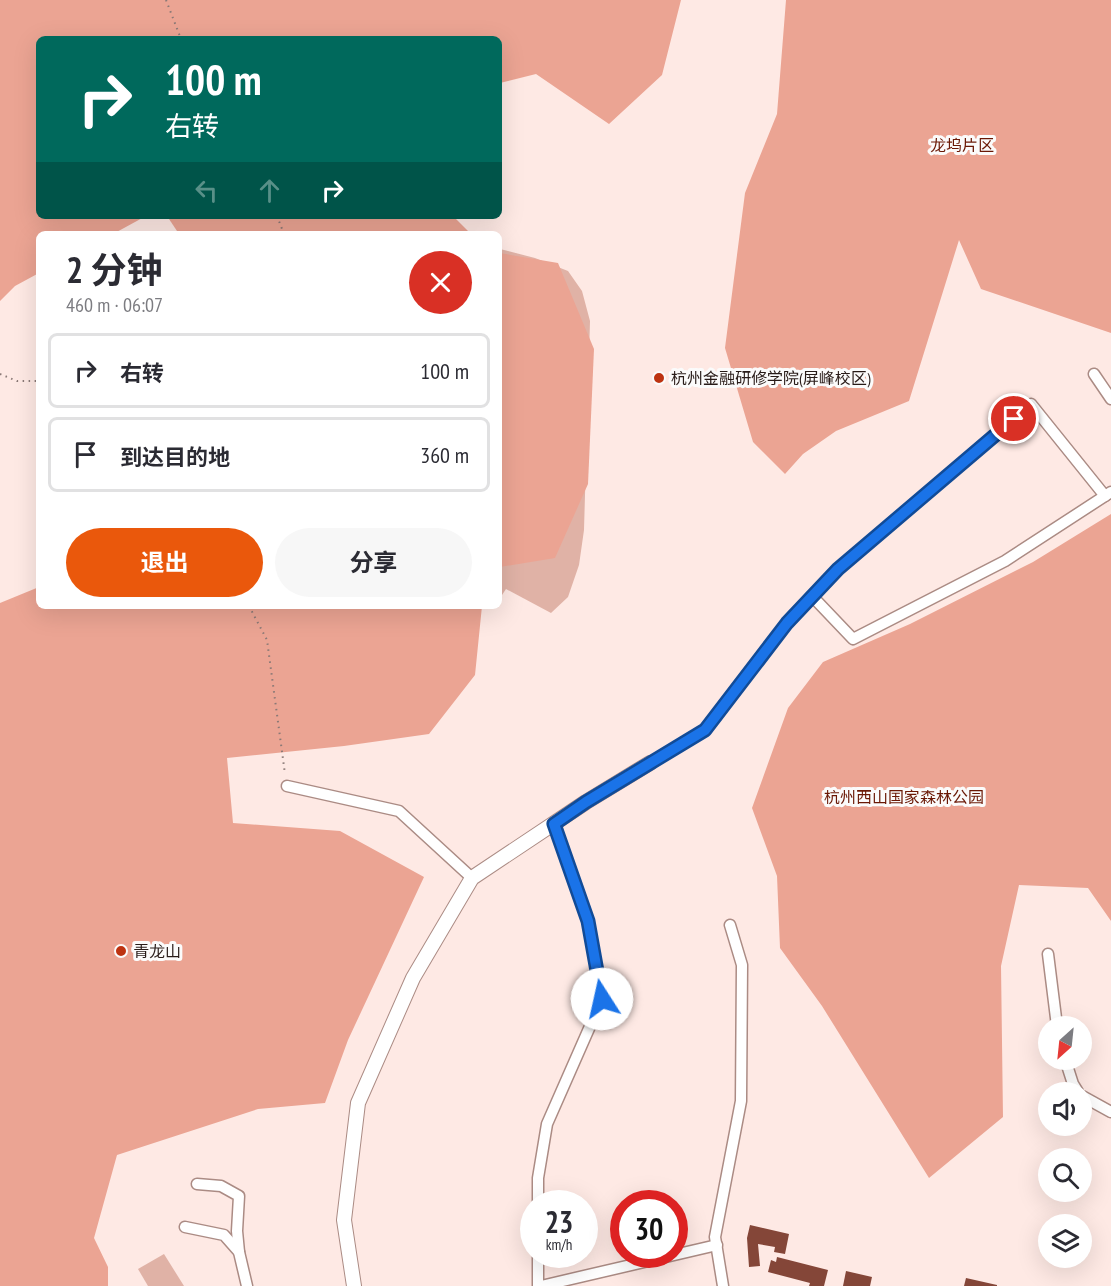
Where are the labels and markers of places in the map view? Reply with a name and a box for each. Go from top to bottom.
place label: 杭州金融研修学院(屏峰校区) [671,368,871,388]
marker: 杭州金融研修学院(屏峰校区) [652,371,666,385]
pin [988,393,1039,444]
place label: 青龙山 [133,941,181,961]
marker: 青龙山 [114,944,128,958]

